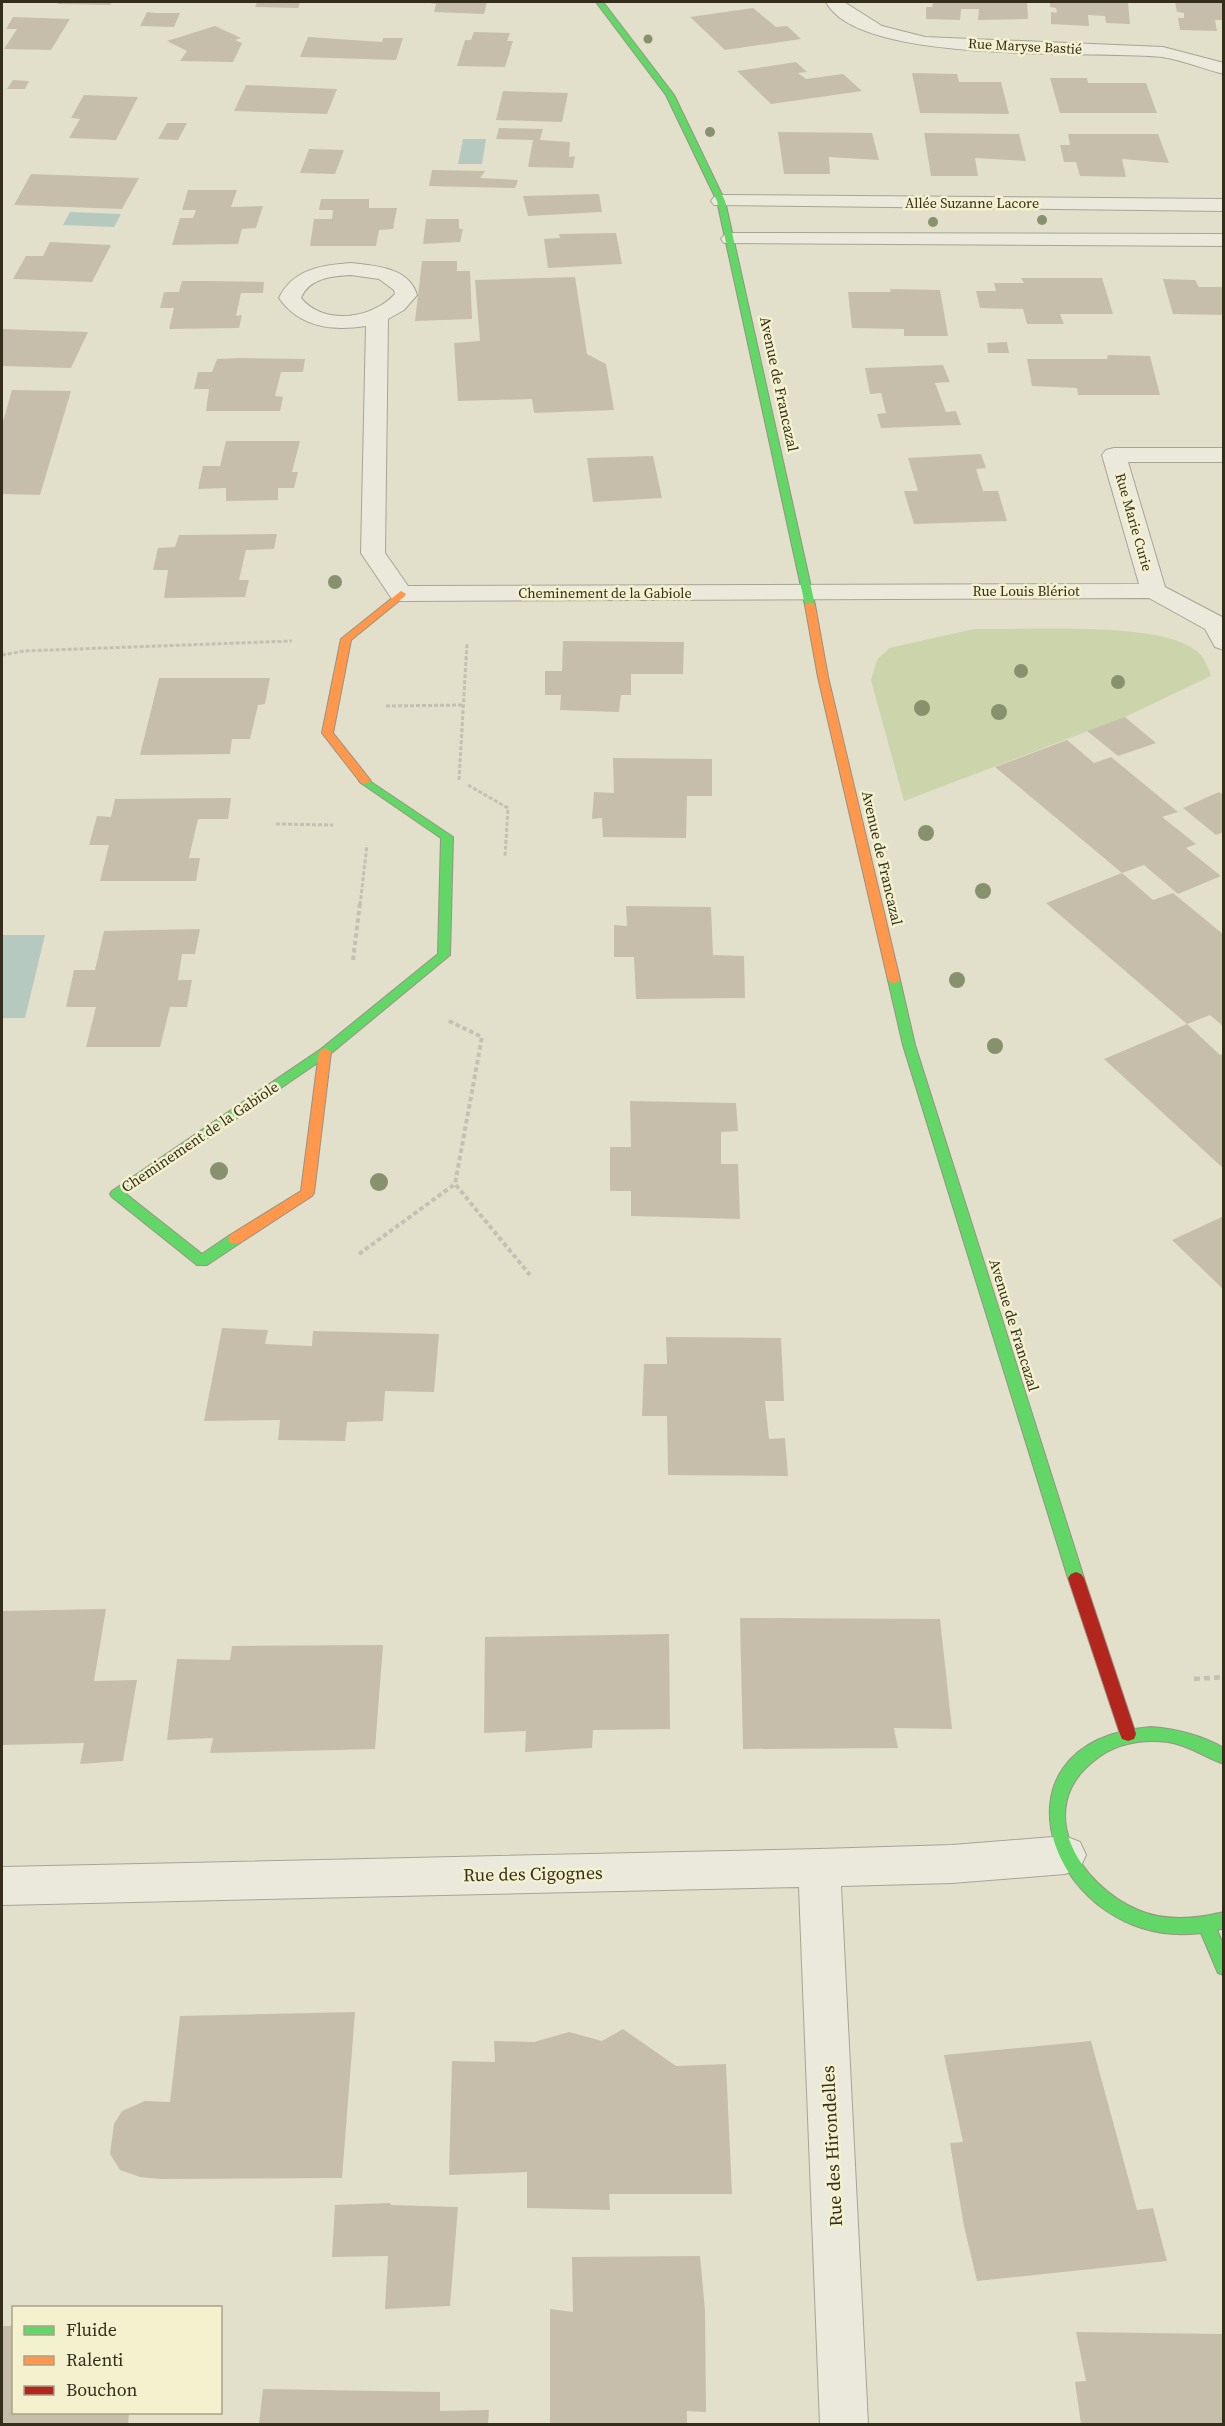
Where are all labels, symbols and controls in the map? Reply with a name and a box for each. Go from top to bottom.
street label: Rue Maryse Bastié [967,33,1083,59]
street label: Allée Suzanne Lacore [905,193,1039,213]
street label: Avenue de Francazal [755,314,804,454]
street label: Rue Marie Curie [1110,471,1158,573]
street label: Rue Louis Blériot [972,581,1080,601]
street label: Cheminement de la Gabiole [518,583,692,603]
street label: Avenue de Francazal [857,789,908,928]
street label: Cheminement de la Gabiole [117,1076,283,1197]
street label: Avenue de Francazal [984,1256,1045,1394]
street label: Rue des Cigognes [463,1860,603,1887]
street label: Rue des Hirondelles [815,2065,848,2227]
legend [12,2306,222,2414]
text: Fluide [66,2317,117,2342]
text: Ralenti [66,2347,123,2372]
text: Bouchon [66,2377,138,2402]

